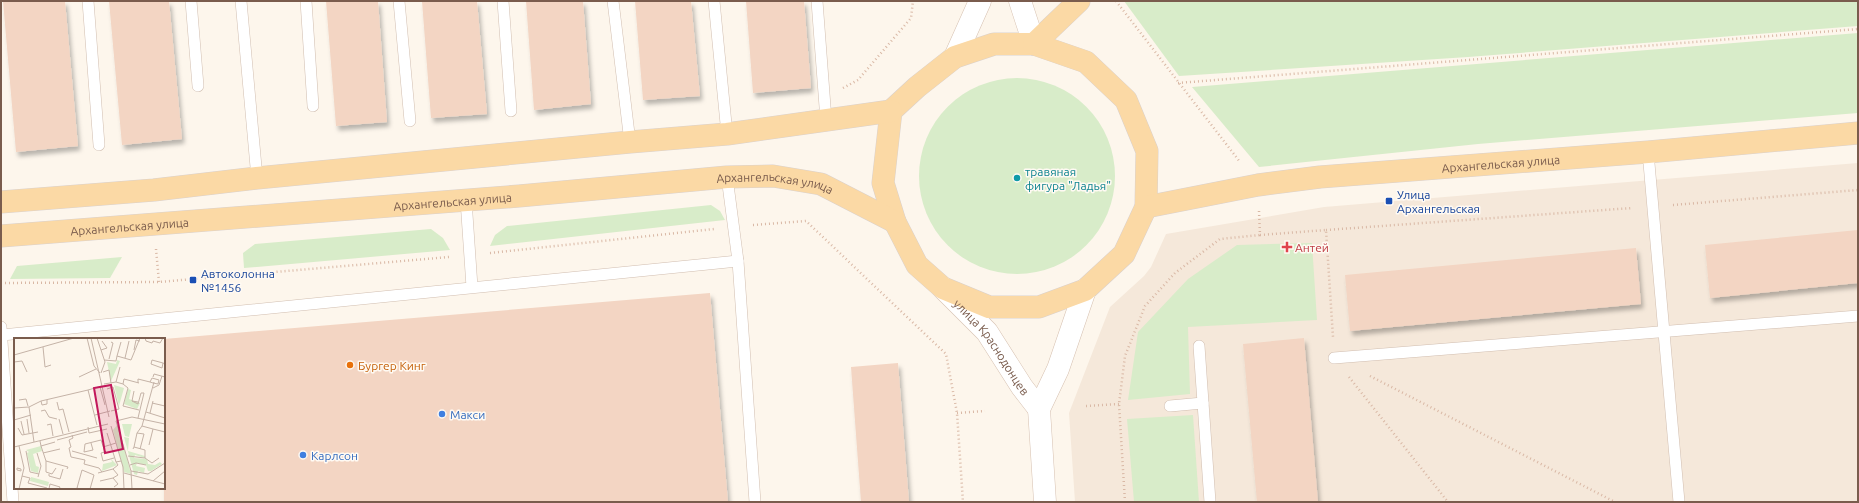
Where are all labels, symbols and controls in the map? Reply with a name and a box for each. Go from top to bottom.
street label: Архангельская улица [1441,152,1561,174]
place label: травяная фигура "Ладья" [1025,165,1111,192]
street label: Архангельская улица [716,169,836,196]
marker: травяная фигура "Ладья" [1012,173,1022,183]
place label: Улица Архангельская [1397,188,1480,215]
street label: Архангельская улица [393,190,512,212]
marker: Улица Архангельская [1384,196,1394,206]
street label: Архангельская улица [70,215,189,237]
place label: Антей [1295,241,1329,254]
marker: Антей [1282,242,1292,252]
place label: Автоколонна №1456 [201,267,275,294]
marker: Автоколонна №1456 [188,275,198,285]
street label: улица Краснодонцев [951,296,1032,397]
inset map [14,338,165,489]
place label: Бургер Кинг [358,359,426,372]
marker: Бургер Кинг [345,360,355,370]
place label: Макси [450,408,485,421]
marker: Макси [437,409,447,419]
place label: Карлсон [311,449,358,462]
marker: Карлсон [298,450,308,460]

